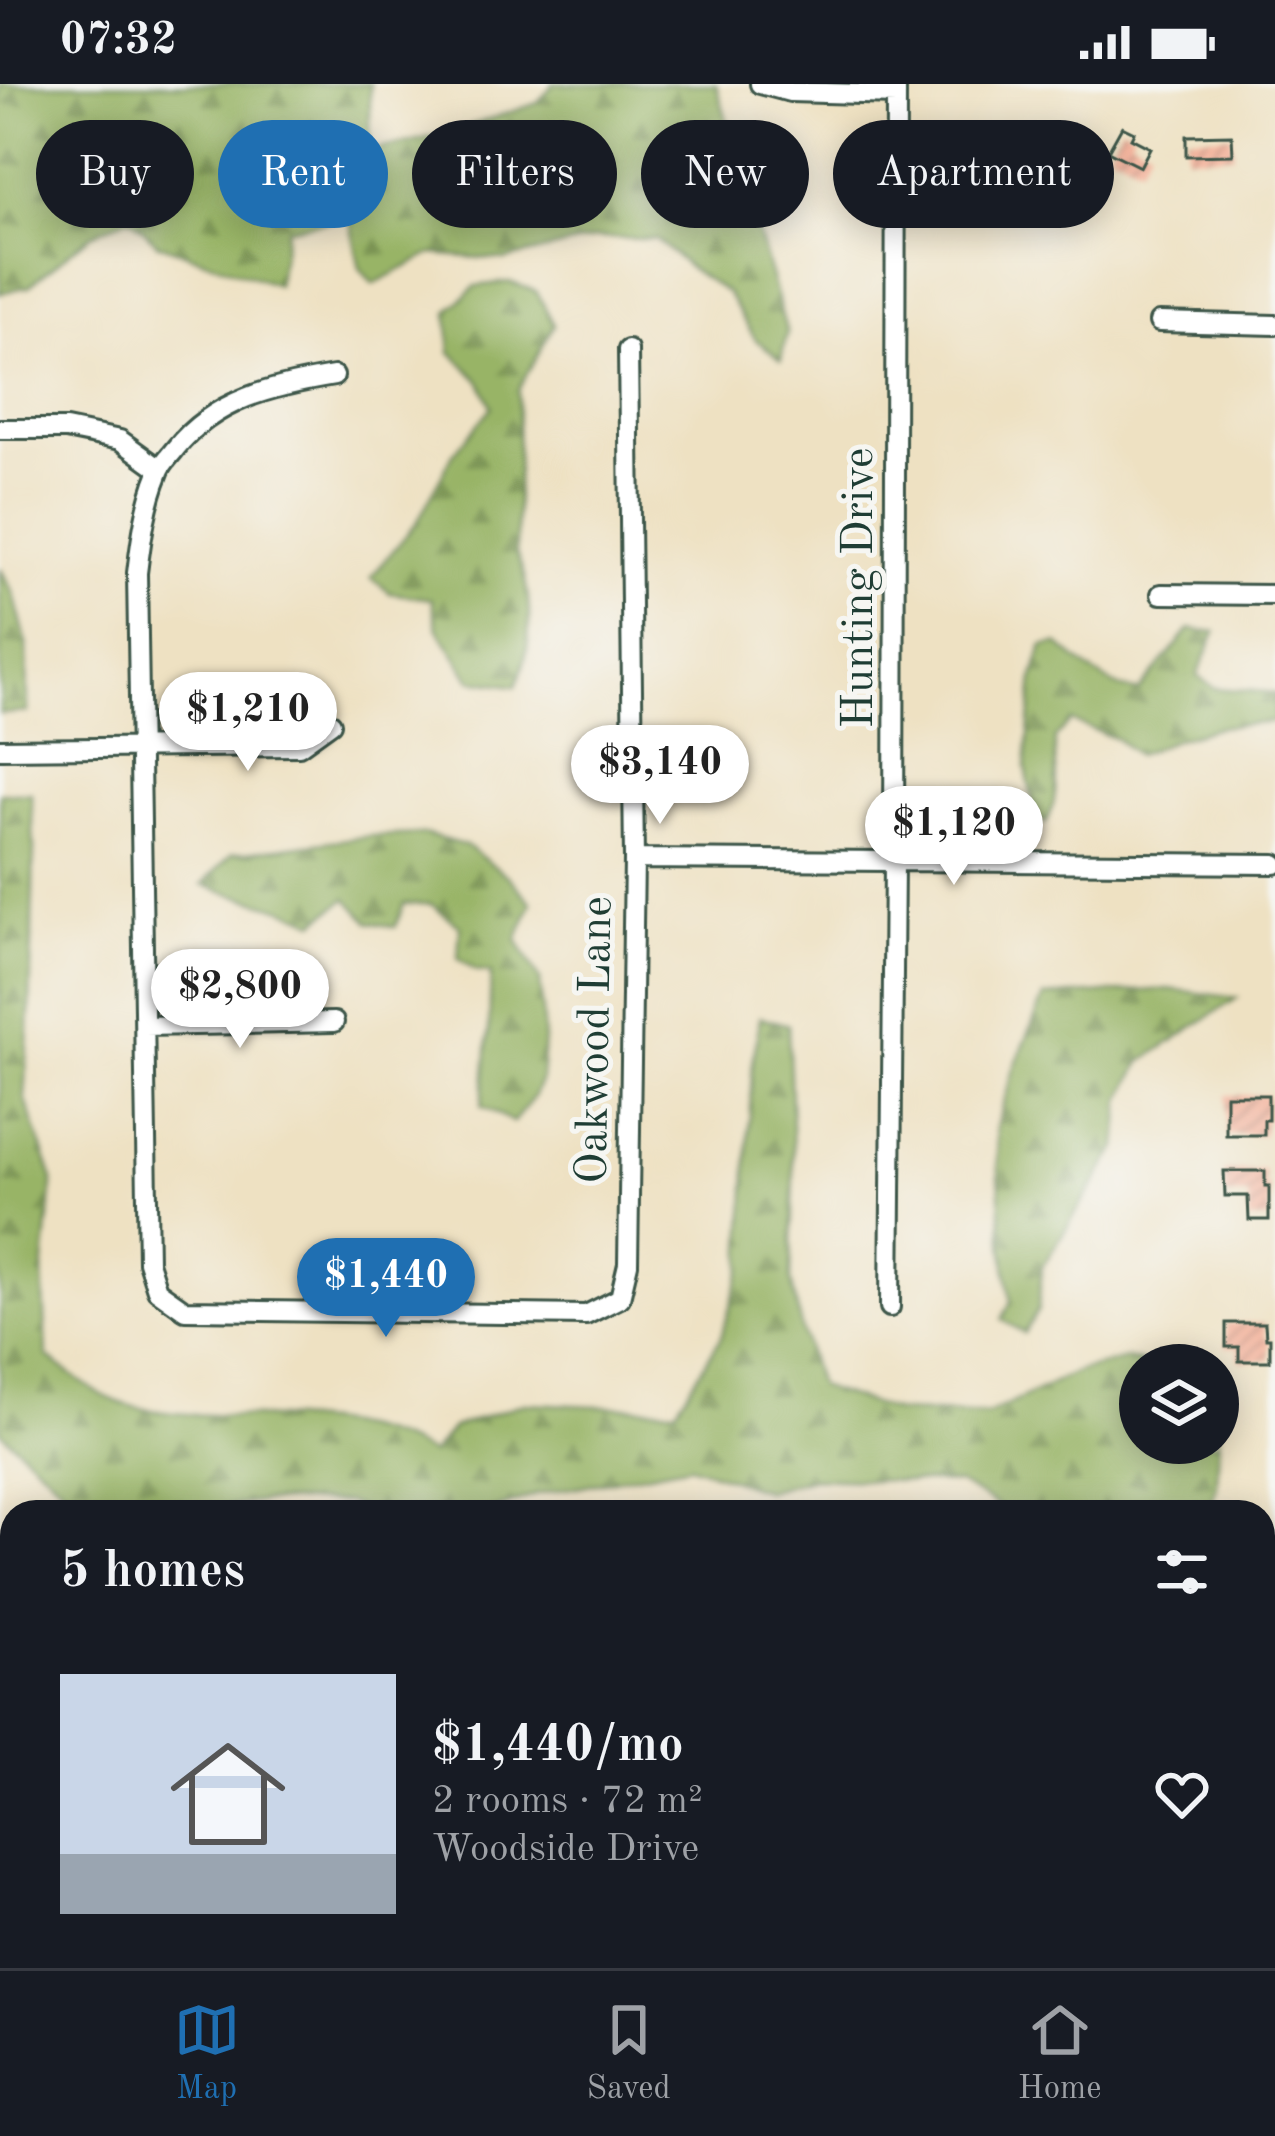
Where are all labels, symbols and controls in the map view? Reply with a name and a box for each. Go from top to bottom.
text: 07:32 [60,19,177,64]
chip: Buy [36,120,194,228]
chip: Rent [218,120,388,228]
chip: Filters [412,120,617,228]
chip: New [641,120,809,228]
chip: Apartment [833,120,1114,228]
street label: Hunting Drive [838,448,883,728]
pin: $1,210 [150,672,346,774]
text: $1,210 [186,691,310,730]
pin: $3,140 [562,725,758,827]
text: $3,140 [598,744,722,783]
pin: $1,120 [856,786,1052,888]
text: $1,120 [892,805,1016,844]
street label: Oakwood Lane [571,896,622,1184]
pin: $2,800 [142,949,338,1051]
text: $2,800 [178,968,302,1007]
pin: $1,440 [288,1238,484,1340]
text: $1,440 [324,1257,448,1296]
map controls [1119,1344,1239,1464]
button: layers [1119,1344,1239,1464]
icon: filters [1149,1539,1215,1605]
text: 5 homes [60,1547,245,1598]
text: $1,440/mo [432,1721,684,1772]
icon: home [156,1722,300,1866]
icon: heart [1149,1761,1215,1827]
text: 2 rooms · 72 m² [432,1782,703,1821]
text: Woodside Drive [432,1830,699,1869]
tab: Map [174,1997,240,2110]
tab: Saved [587,1997,671,2110]
tab: Home [1018,1997,1101,2110]

